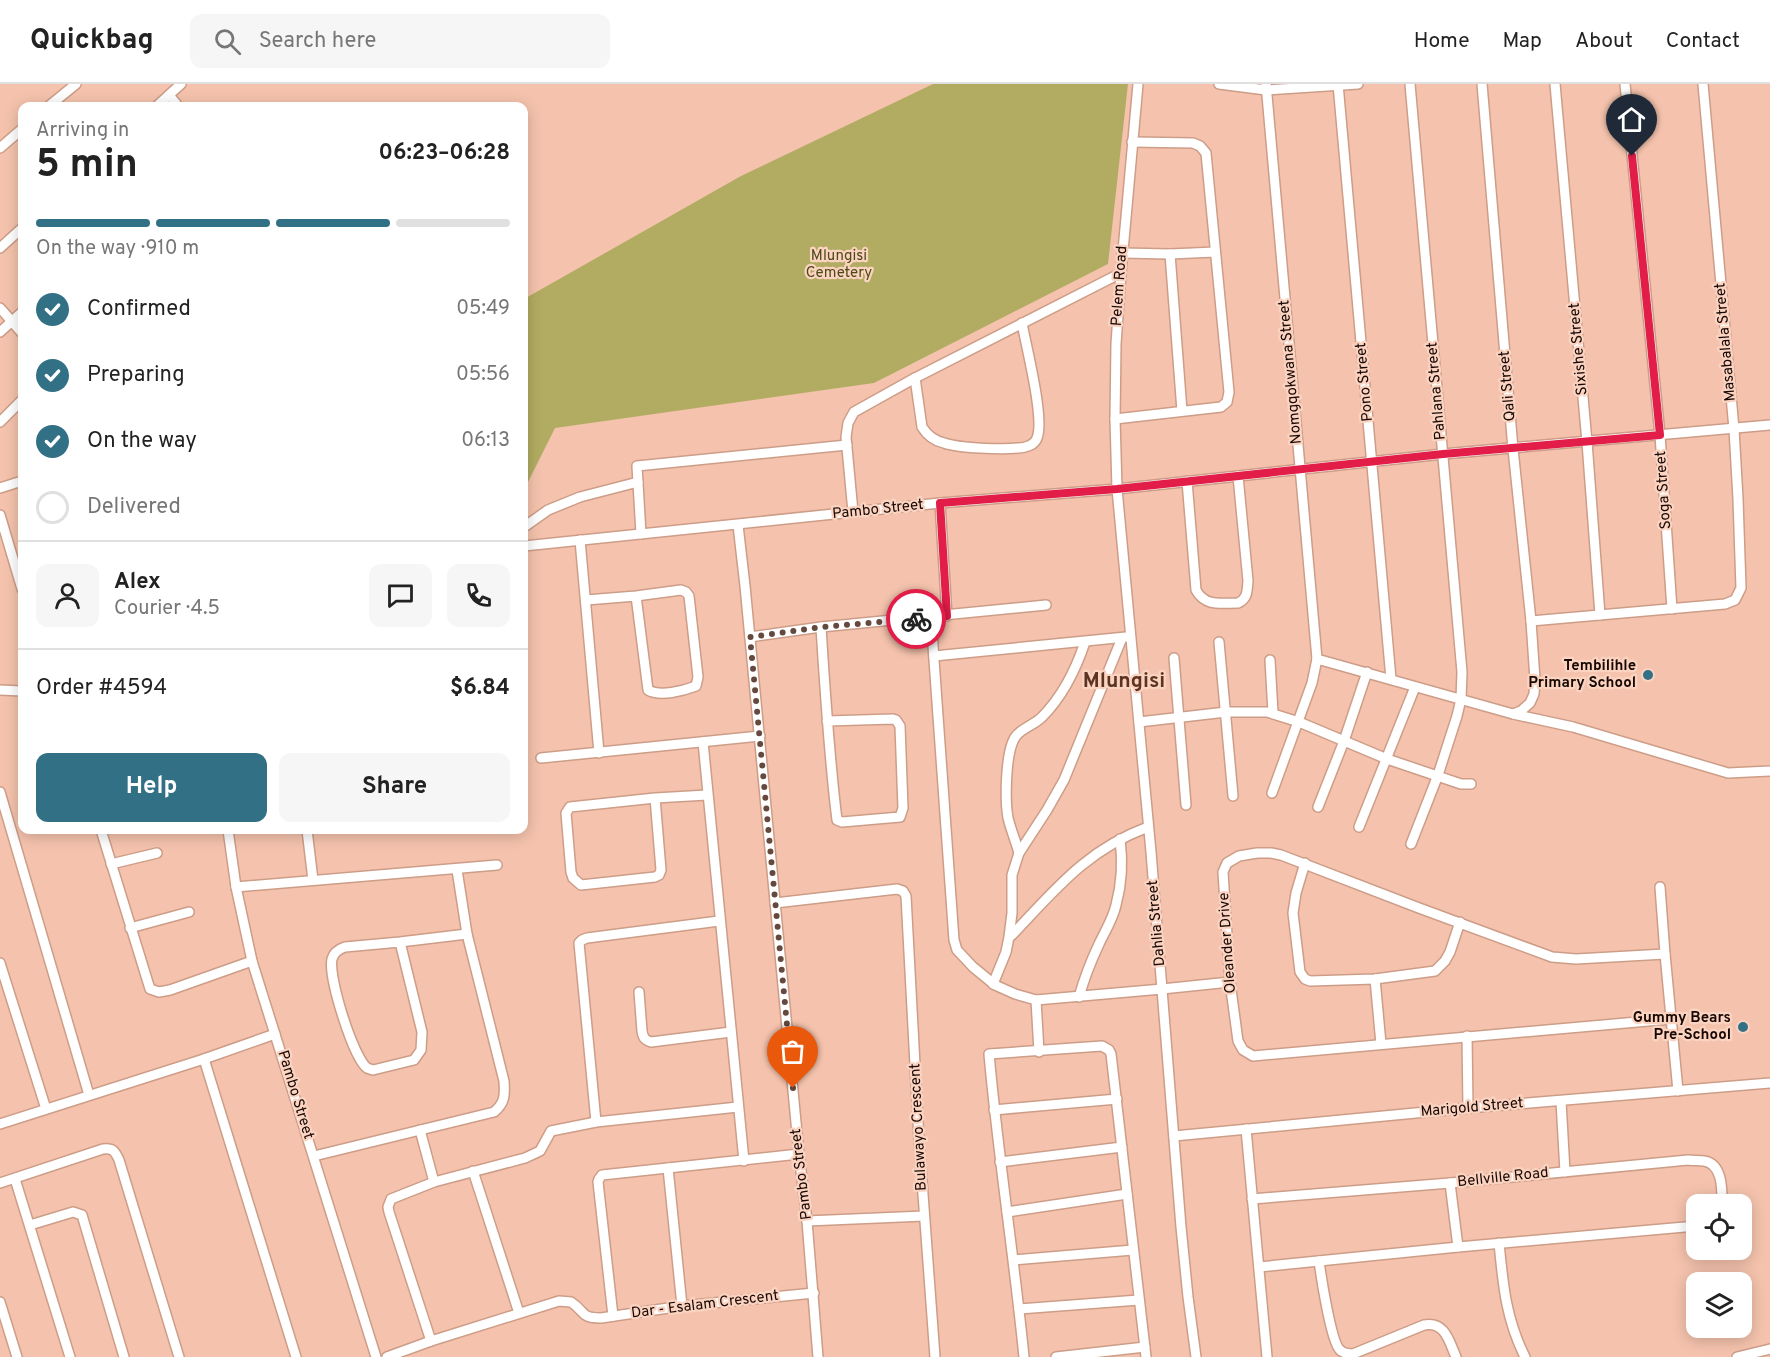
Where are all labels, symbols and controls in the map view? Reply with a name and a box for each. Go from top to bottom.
search box [190,14,610,68]
text: Quickbag [30,23,154,59]
icon: search [211,25,244,58]
text: Search here [259,28,376,55]
text: Home [1414,28,1470,55]
text: Map [1503,28,1542,55]
text: About [1575,28,1633,55]
text: Contact [1666,28,1740,55]
pin [1606,94,1657,156]
icon: home [1615,103,1648,136]
text: Arriving in [36,118,129,144]
text: 06:23–06:28 [378,140,510,167]
text: 5 min [36,142,138,191]
text: On the way · 910 m [36,236,199,262]
street label: Pelem Road [1108,245,1132,327]
park label: Mlungisi Cemetery [806,247,872,283]
street label: Masabalala Street [1711,282,1741,402]
icon: check [36,293,69,326]
text: Confirmed [87,296,191,323]
text: 05:49 [456,296,510,322]
street label: Nomgqokwana Street [1275,299,1307,445]
street label: Sixishe Street [1565,302,1593,396]
street label: Pono Street [1352,341,1378,423]
street label: Pahlana Street [1423,341,1451,441]
street label: Qali Street [1495,350,1521,422]
icon: check [36,359,69,392]
text: Preparing [87,362,185,389]
text: 05:56 [456,362,510,388]
icon: check [36,425,69,458]
text: On the way [87,428,197,455]
text: 06:13 [461,428,510,454]
street label: Soga Street [1652,450,1676,530]
text: Delivered [87,494,181,521]
street label: Pambo Street [831,496,925,524]
button: person [36,564,99,627]
button: chat [369,564,432,627]
button: phone [447,564,510,627]
text: Alex [114,569,161,596]
courier [886,589,946,649]
text: Courier · 4.5 [114,596,220,622]
icon: bike [900,603,933,636]
place label: Tembilihle Primary School [1528,657,1636,693]
district label: Mlungisi [1083,668,1165,695]
marker: Tembilihle Primary School [1641,668,1655,682]
text: Order #4594 [36,675,167,702]
text: $6.84 [450,675,510,702]
button: Help [36,753,267,822]
button: Share [279,753,510,822]
street label: Dahlia Street [1144,879,1170,967]
street label: Oleander Drive [1215,892,1241,994]
place label: Gummy Bears Pre-School [1633,1009,1731,1045]
marker: Gummy Bears Pre-School [1736,1020,1750,1034]
pin [767,1026,818,1088]
icon: bag [776,1035,809,1068]
street label: Pambo Street [272,1048,318,1142]
street label: Bulawayo Crescent [906,1063,932,1191]
street label: Marigold Street [1420,1094,1524,1122]
street label: Pambo Street [787,1127,817,1221]
street label: Bellville Road [1456,1164,1550,1192]
map controls [1686,1194,1752,1338]
button: locate [1686,1194,1752,1260]
button: layers [1686,1272,1752,1338]
street label: Dar - Esalam Crescent [630,1287,780,1323]

